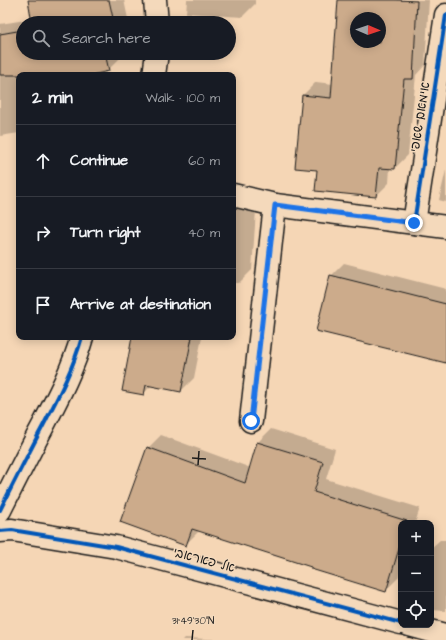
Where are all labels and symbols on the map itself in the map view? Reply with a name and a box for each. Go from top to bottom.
north arrow [350,12,386,48]
street label: אימאם שאפי [406,80,434,154]
route end [405,214,423,232]
route start [242,412,260,430]
street label: אל פאראבי [171,543,237,577]
text: 31°49'30"N [172,614,214,628]

